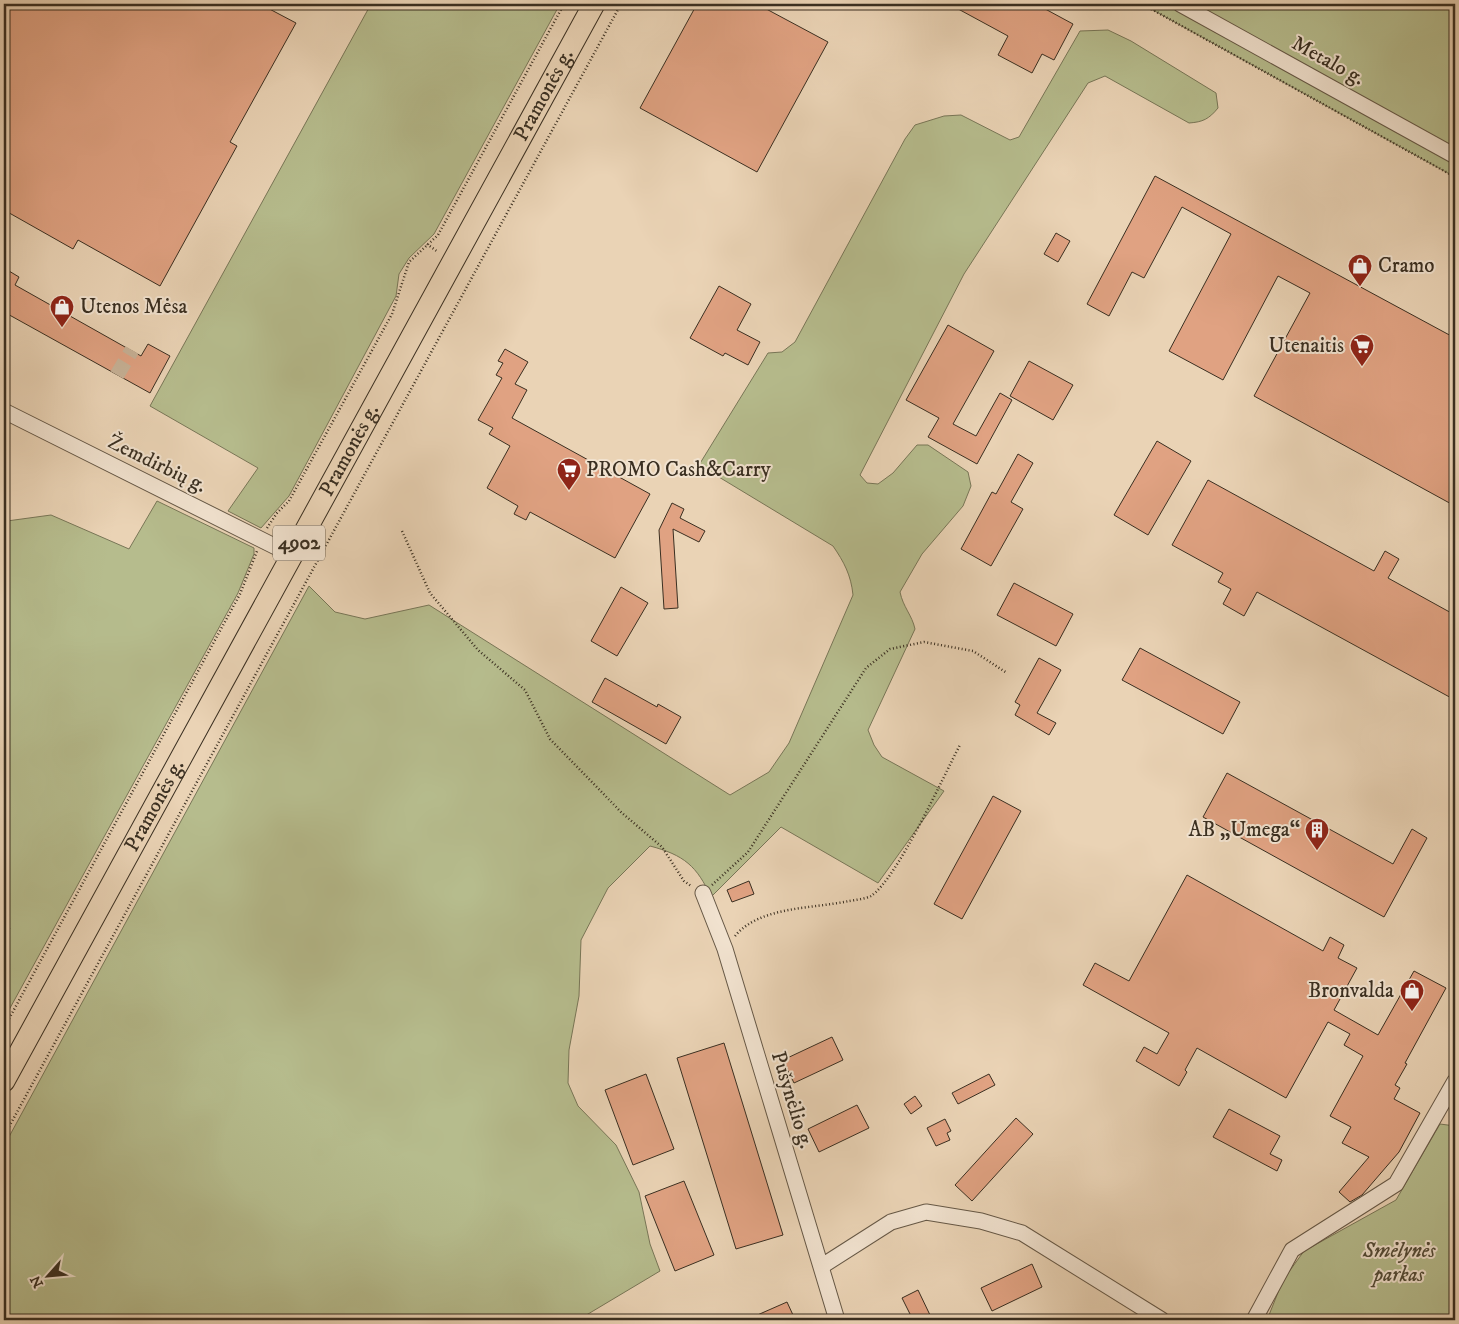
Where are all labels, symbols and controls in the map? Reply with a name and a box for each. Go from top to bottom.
street label: Metalo g. [1287,30,1369,92]
street label: Pramonės g. [508,45,580,146]
shop icon: Cramo [1347,253,1373,287]
place label: Cramo [1378,253,1435,279]
shop icon: Utenos Mėsa [49,294,75,328]
place label: Utenos Mėsa [80,294,187,320]
place label: Utenaitis [1268,333,1344,359]
supermarket icon: Utenaitis [1349,333,1375,367]
street label: Pramonės g. [314,400,385,501]
street label: Žemdirbių g. [103,427,212,499]
supermarket icon: PROMO Cash&Carry [556,457,582,491]
place label: PROMO Cash&Carry [586,457,772,483]
road number: 4902 [273,526,325,560]
street label: Pramonės g. [119,755,191,856]
place label: AB „Umega“ [1189,817,1300,843]
building icon: AB „Umega“ [1304,817,1330,851]
place label: Bronvalda [1308,978,1394,1004]
shop icon: Bronvalda [1399,978,1425,1012]
street label: Pušynėlio g. [765,1048,819,1152]
park label: Smėlynės parkas [1362,1238,1436,1288]
north arrow [22,1252,72,1302]
text: N [26,1272,48,1291]

